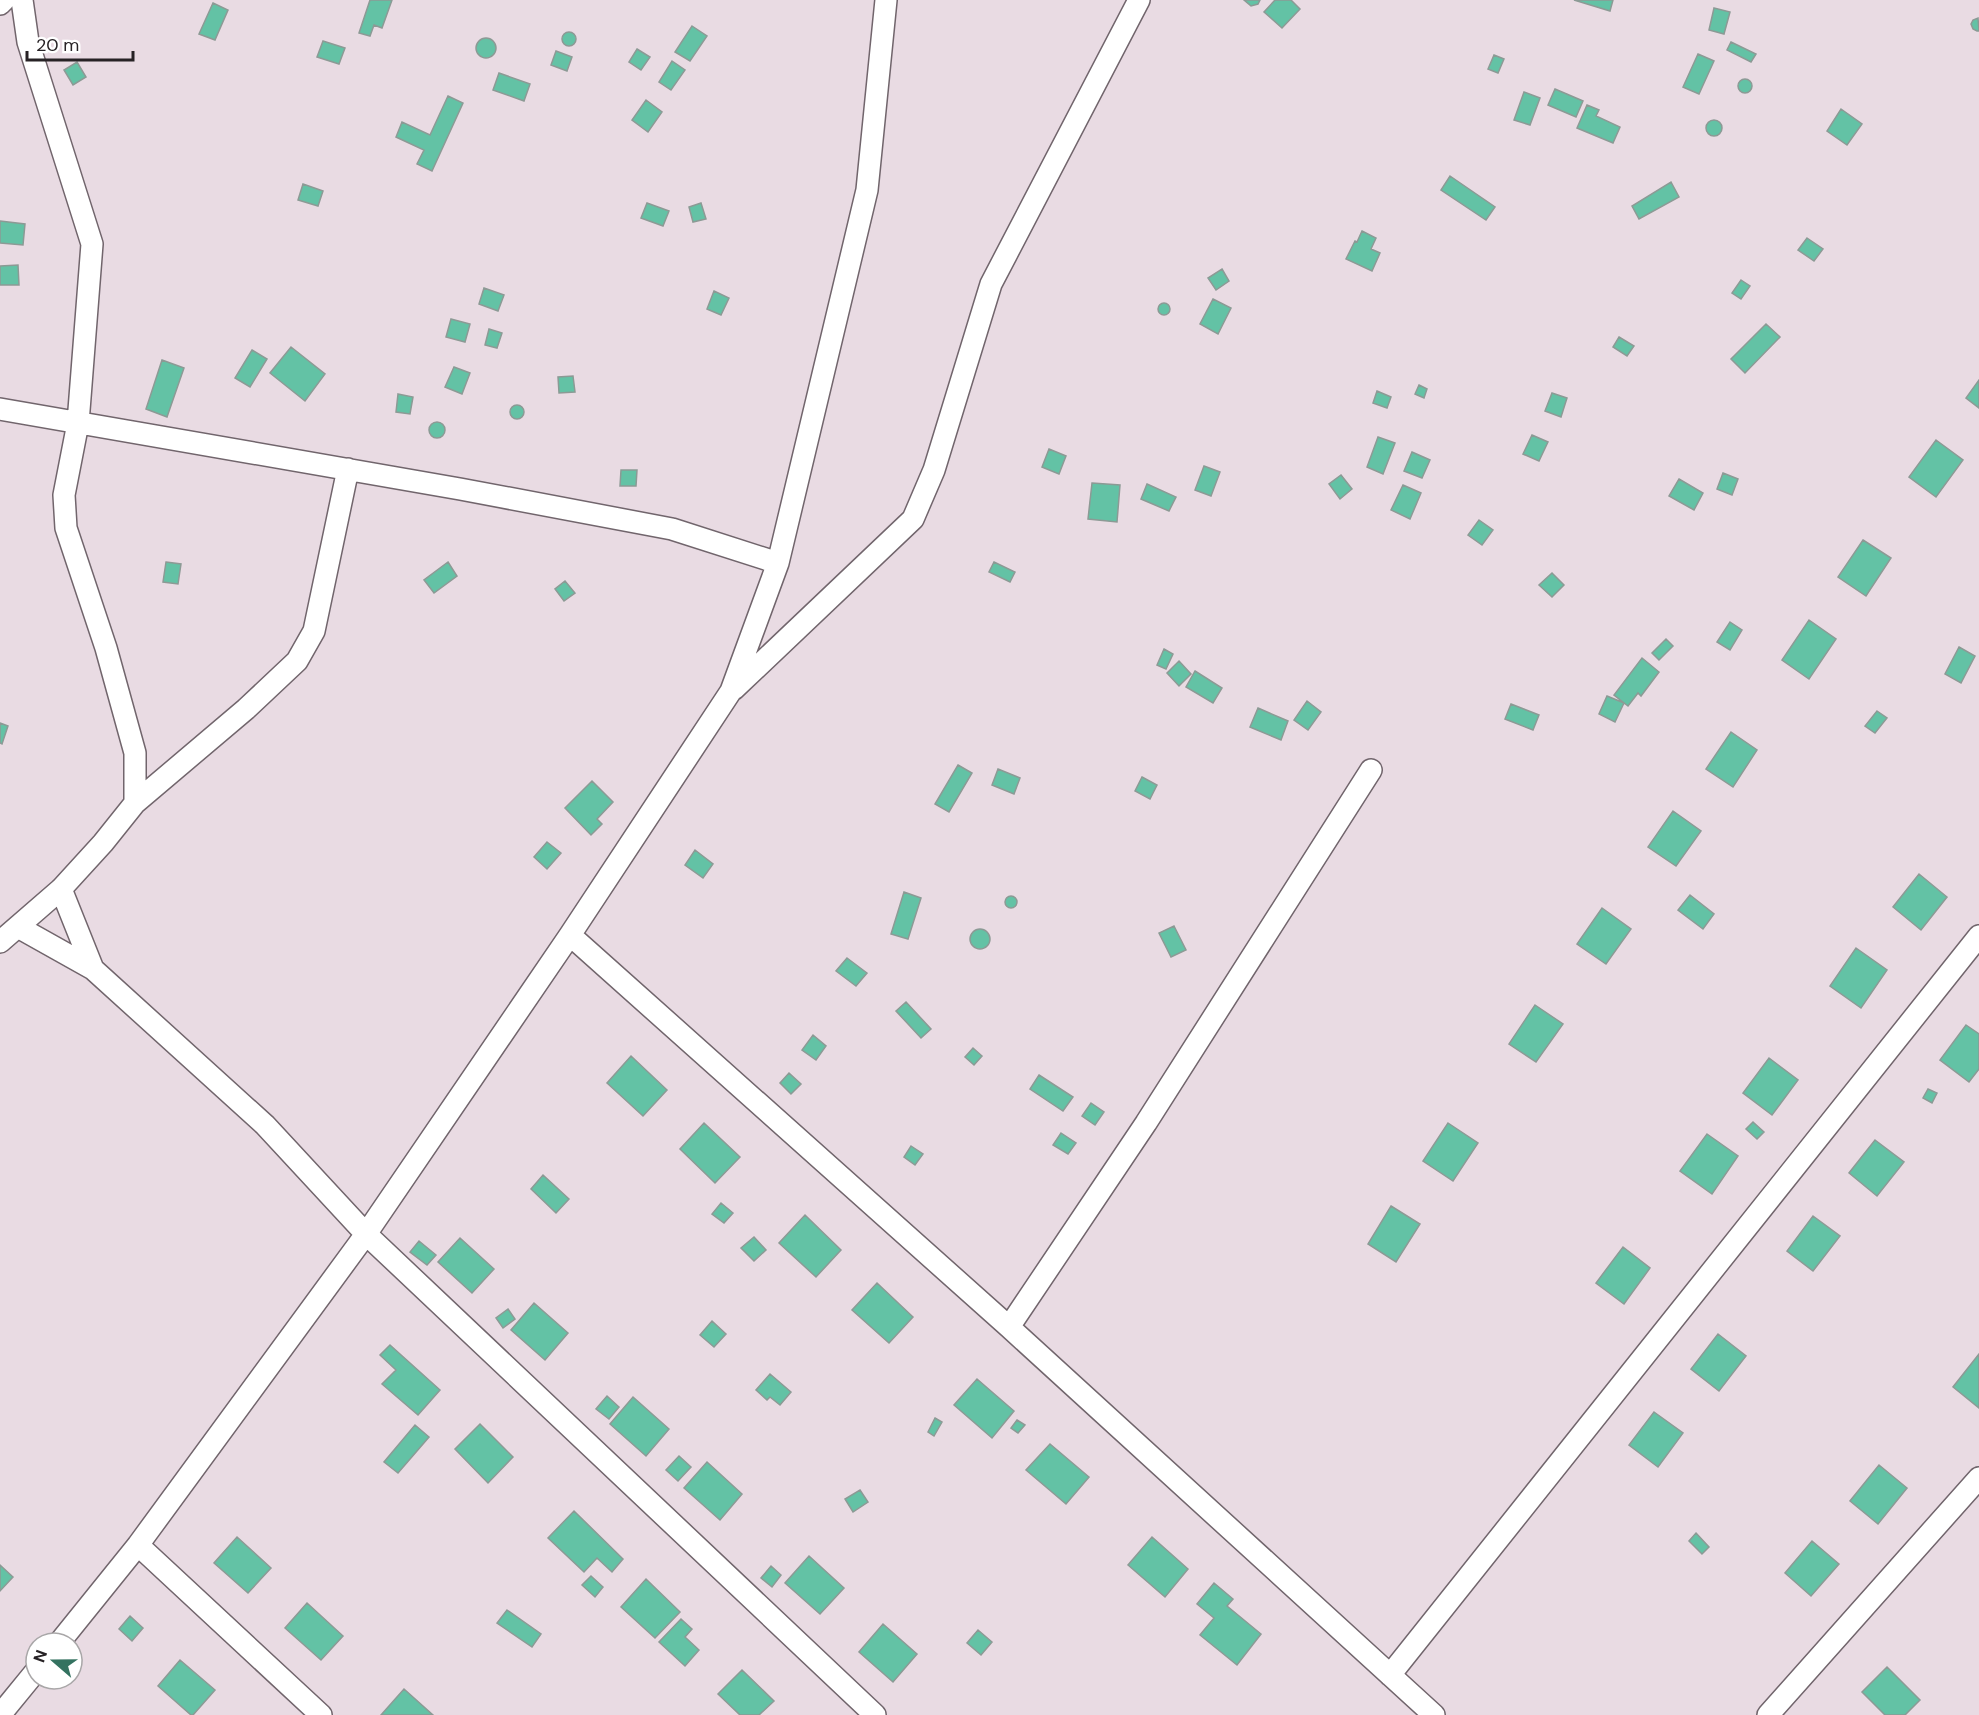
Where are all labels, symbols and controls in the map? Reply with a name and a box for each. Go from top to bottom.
scale bar [27,24,134,62]
text: 20 m [36,33,79,57]
north arrow [24,1631,84,1691]
text: N [29,1647,52,1665]

